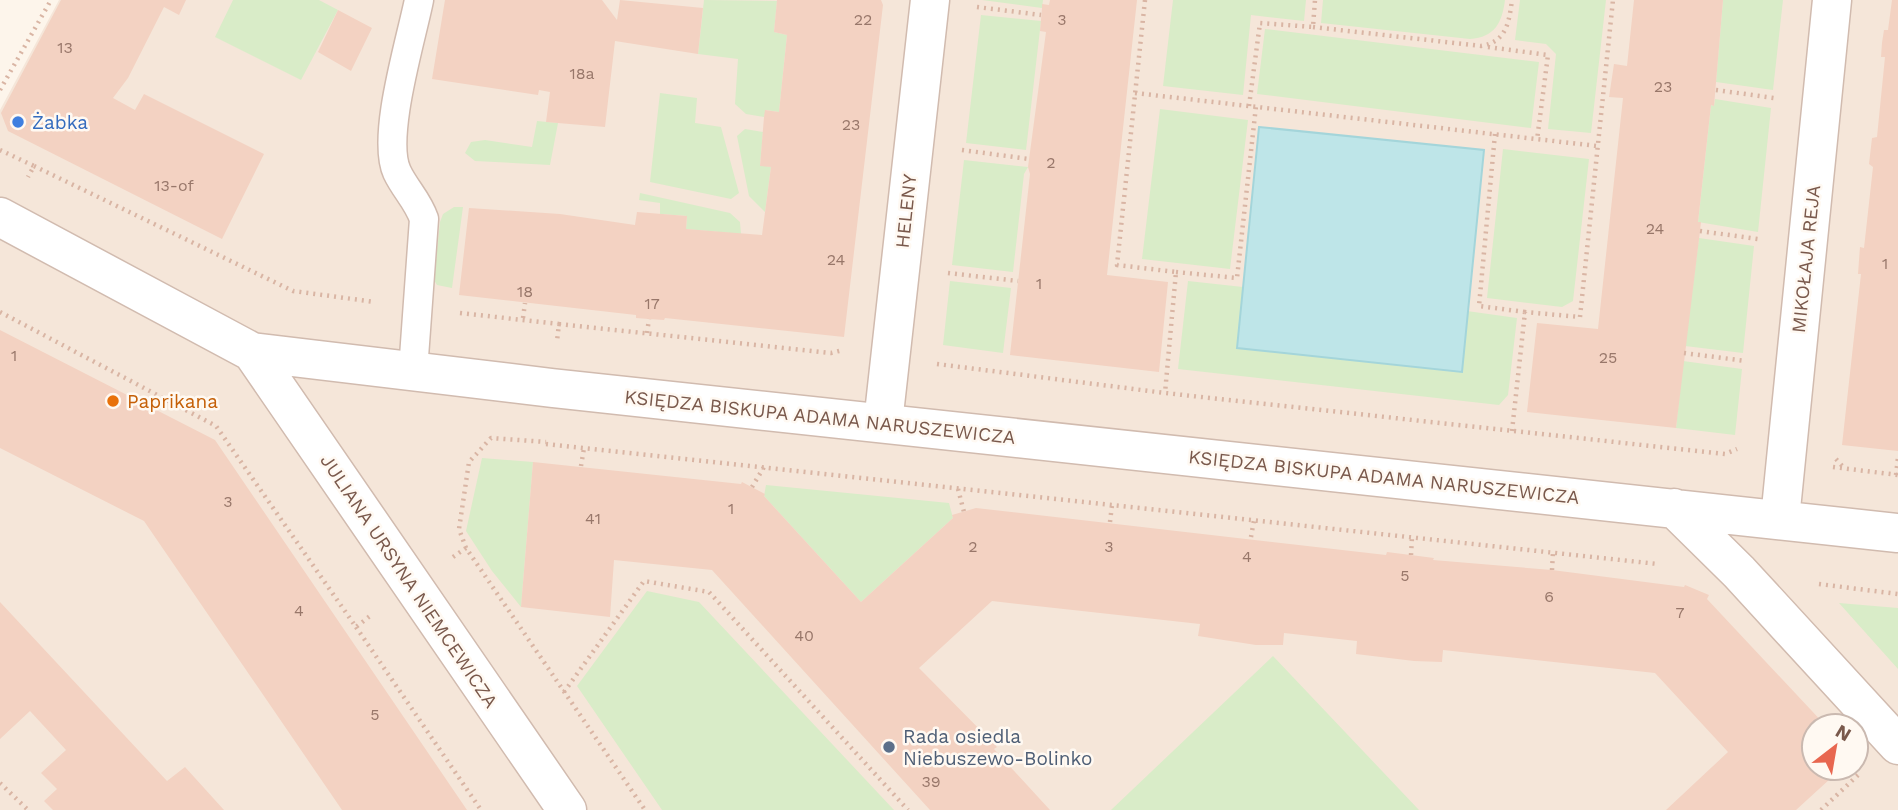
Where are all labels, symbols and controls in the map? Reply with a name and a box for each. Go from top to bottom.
house number: 22 [854,10,872,29]
house number: 3 [1057,10,1067,29]
house number: 13 [57,38,73,57]
house number: 18a [569,64,595,83]
house number: 23 [1654,77,1672,96]
place label: Żabka [32,111,88,134]
marker: Żabka [10,114,26,130]
house number: 23 [842,115,860,134]
house number: 2 [1046,153,1056,172]
street label: HELENY [891,173,921,249]
house number: 13-of [154,176,194,195]
street label: MIKOŁAJA REJA [1787,184,1825,334]
house number: 24 [1646,219,1665,238]
house number: 24 [827,250,846,269]
house number: 1 [1882,254,1888,273]
house number: 1 [1036,274,1042,293]
house number: 18 [517,282,533,301]
house number: 17 [644,294,660,313]
house number: 1 [11,346,17,365]
house number: 25 [1599,348,1617,367]
street label: KSIĘDZA BISKUPA ADAMA NARUSZEWICZA [623,385,1017,449]
place label: Paprikana [127,390,218,413]
marker: Paprikana [105,393,121,409]
street label: KSIĘDZA BISKUPA ADAMA NARUSZEWICZA [1187,445,1581,509]
street label: JULIANA URSYNA NIEMCEWICZA [315,450,503,713]
house number: 3 [223,492,233,511]
house number: 1 [728,499,734,518]
house number: 41 [585,509,601,528]
house number: 2 [968,537,978,556]
house number: 3 [1104,537,1114,556]
house number: 4 [1242,547,1252,566]
house number: 5 [1400,566,1410,585]
house number: 6 [1544,587,1554,606]
house number: 4 [294,601,304,620]
house number: 7 [1676,603,1685,622]
house number: 40 [794,626,814,645]
house number: 5 [370,705,380,724]
north arrow [1800,712,1870,782]
text: N [1832,719,1855,746]
place label: Rada osiedla Niebuszewo-Bolinko [903,725,1092,770]
marker: Rada osiedla Niebuszewo-Bolinko [881,739,897,755]
house number: 39 [921,772,941,791]

